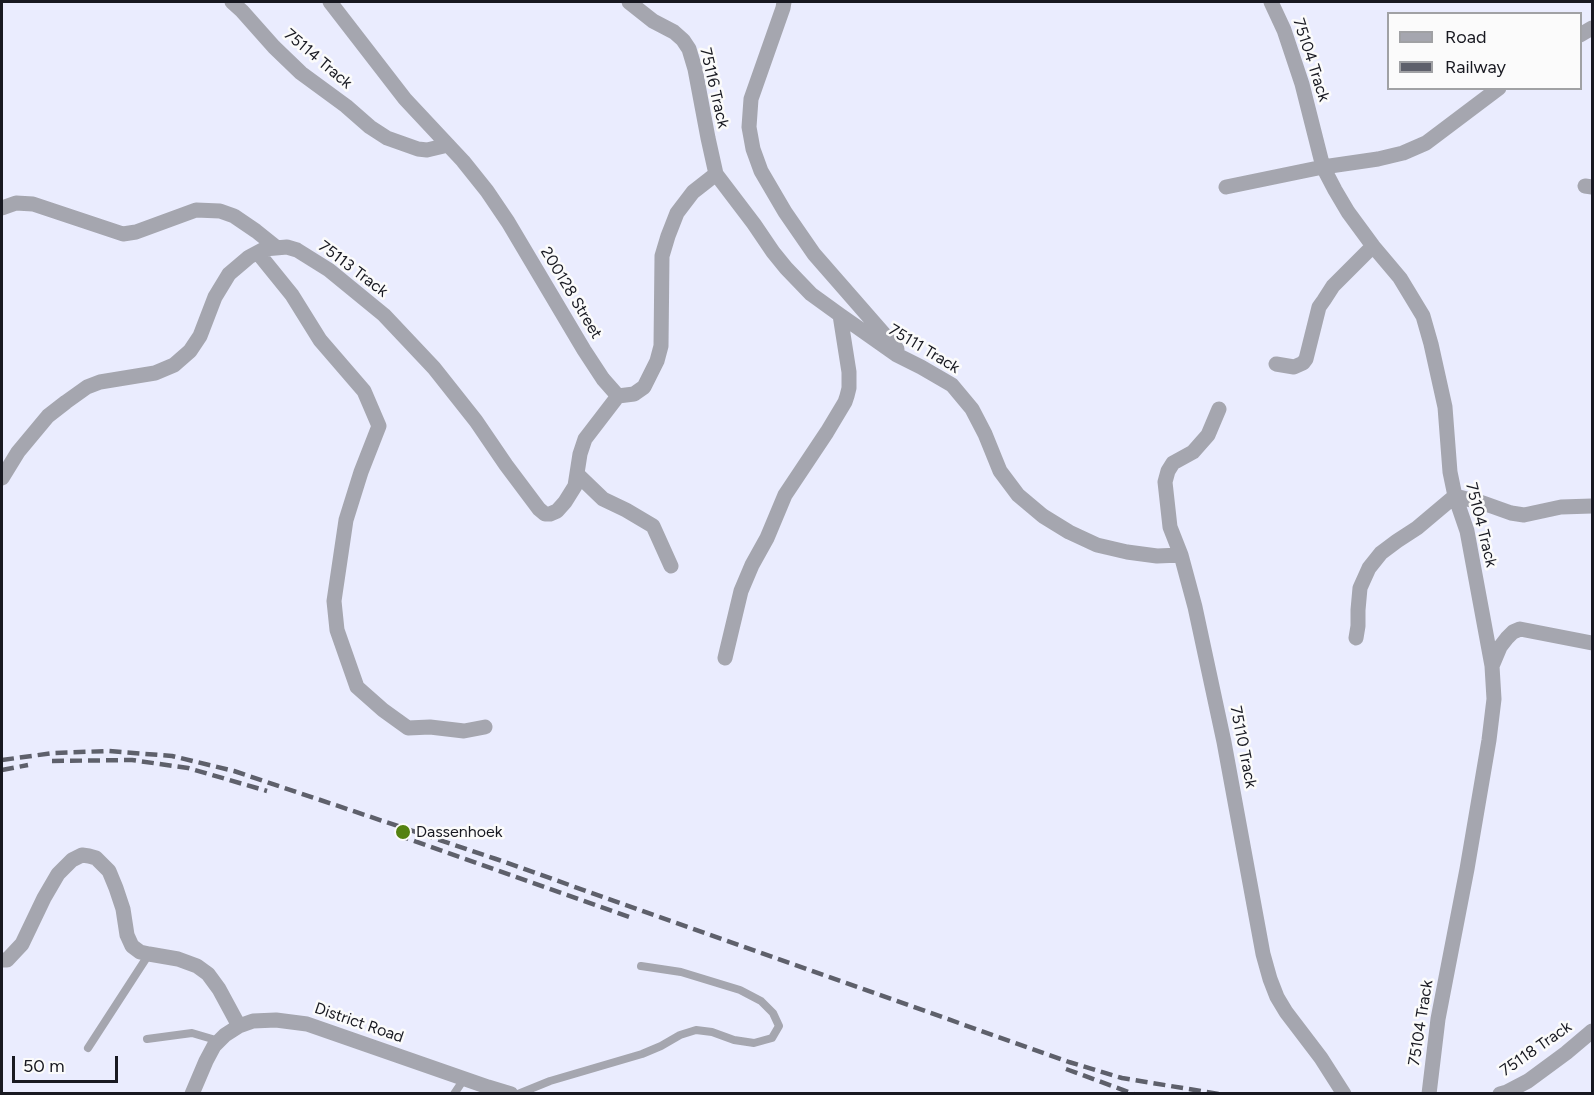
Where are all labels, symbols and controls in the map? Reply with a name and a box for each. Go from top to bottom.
legend [1387,12,1582,90]
street label: 75104 Track [1288,16,1334,104]
street label: 75114 Track [280,25,356,93]
text: Road [1445,26,1486,48]
street label: 75116 Track [695,46,733,130]
text: Railway [1445,56,1506,78]
street label: 75113 Track [315,237,391,301]
street label: 200128 Street [536,244,606,342]
street label: 75111 Track [885,320,963,378]
street label: 75104 Track [1461,481,1501,569]
street label: 75110 Track [1226,704,1260,790]
place label: Dassenhoek [416,822,502,842]
marker: Dassenhoek [394,823,412,841]
street label: 75104 Track [1405,979,1437,1067]
street label: District Road [312,999,406,1047]
street label: 75118 Track [1497,1017,1575,1081]
scale bar [15,1044,122,1082]
text: 50 m [23,1055,65,1077]

